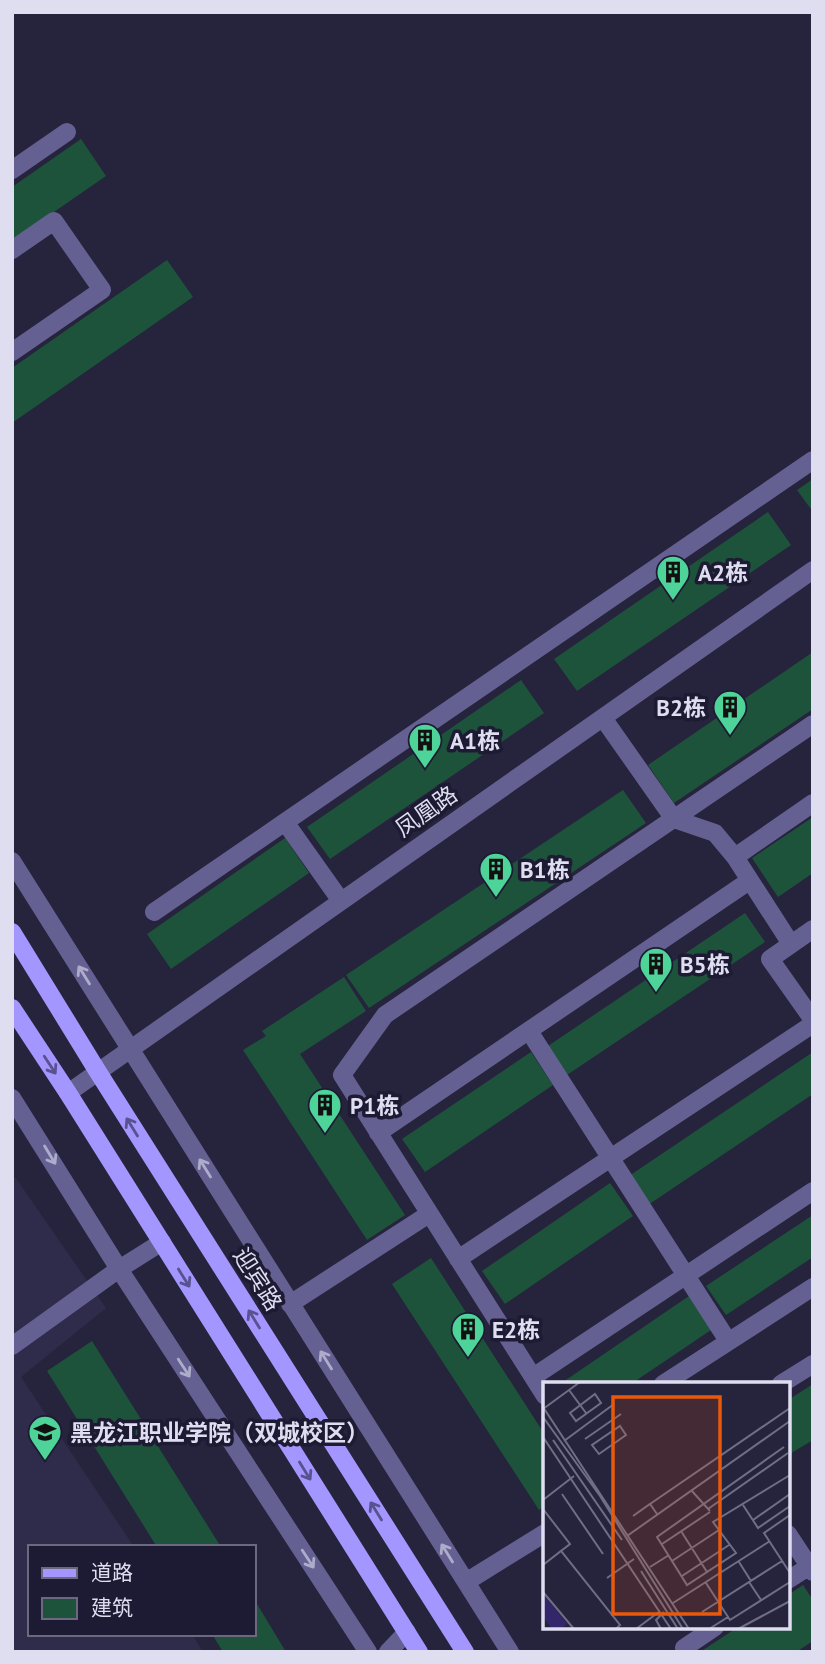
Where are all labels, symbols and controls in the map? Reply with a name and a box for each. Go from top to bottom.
building icon: A2栋 [654,553,692,602]
place label: A2栋 [698,558,748,587]
building icon: B2栋 [711,688,749,737]
place label: B2栋 [656,693,706,722]
building icon: A1栋 [406,721,444,770]
place label: A1栋 [450,726,500,755]
street label: 凤凰路 [389,779,463,843]
building icon: B1栋 [477,850,515,899]
place label: B1栋 [520,855,570,884]
building icon: B5栋 [637,945,675,994]
place label: B5栋 [680,950,730,979]
one-way arrow [76,966,91,985]
one-way arrow [43,1055,57,1074]
building icon: P1栋 [306,1086,344,1135]
place label: P1栋 [350,1091,399,1120]
one-way arrow [125,1118,139,1138]
one-way arrow [43,1144,57,1164]
one-way arrow [197,1158,211,1178]
street label: 迎宾路 [227,1242,289,1316]
one-way arrow [177,1268,192,1287]
one-way arrow [247,1310,261,1330]
building icon: E2栋 [449,1310,487,1359]
place label: E2栋 [492,1315,540,1344]
one-way arrow [318,1351,332,1371]
one-way arrow [177,1358,191,1377]
inset map [543,1382,790,1629]
school or university icon: 黑龙江职业学院（双城校区） [26,1413,64,1462]
place label: 黑龙江职业学院（双城校区） [70,1418,369,1447]
one-way arrow [299,1460,313,1480]
one-way arrow [369,1502,383,1522]
one-way arrow [440,1543,454,1563]
legend [28,1545,256,1636]
one-way arrow [301,1548,315,1568]
text: 道路 [91,1559,133,1586]
text: 建筑 [91,1594,133,1621]

